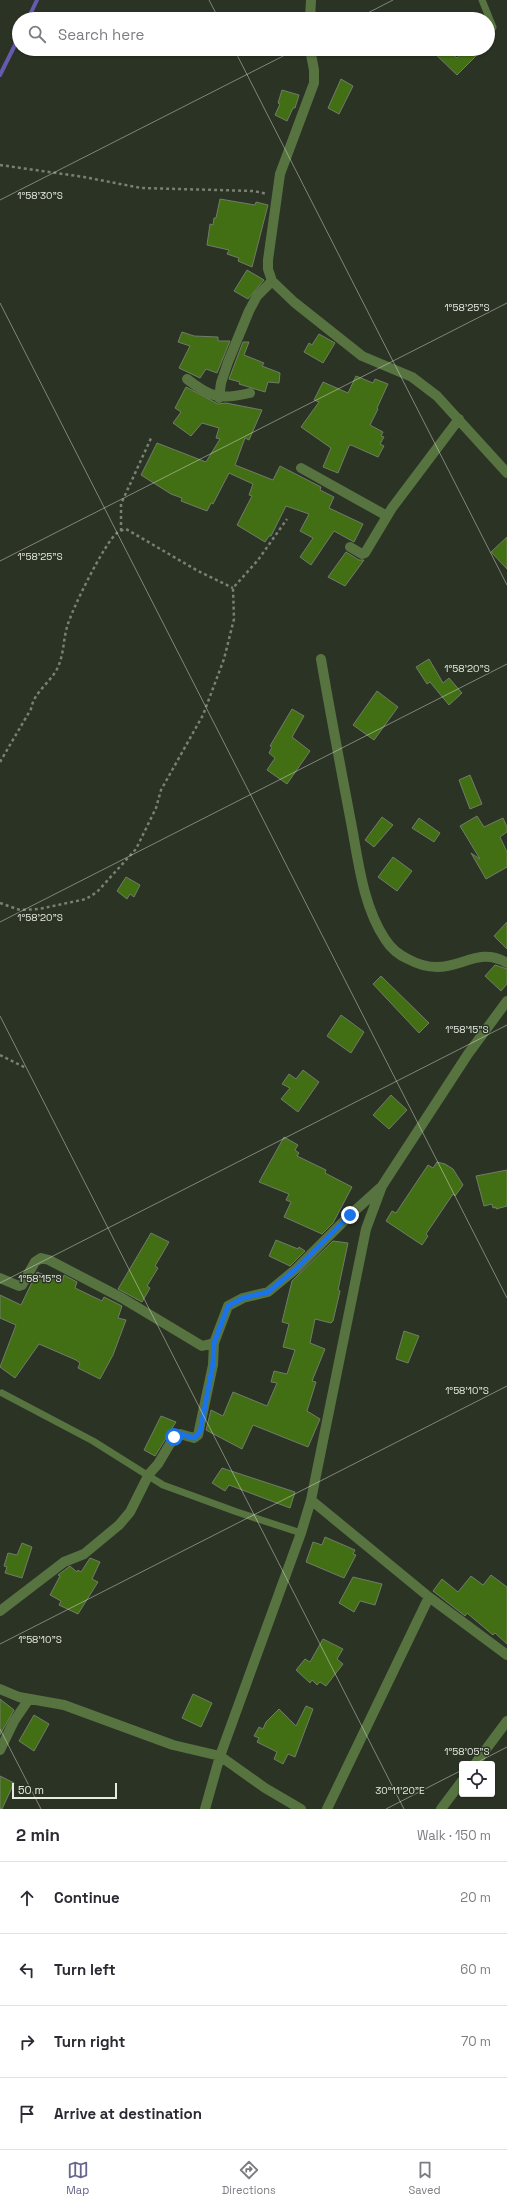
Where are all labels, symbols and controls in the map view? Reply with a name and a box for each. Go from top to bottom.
search box [12,12,495,56]
icon: search [26,23,48,45]
text: Search here [58,25,144,44]
text: 1°58'30"S [17,189,63,202]
text: 1°58'25"S [444,301,490,314]
text: 1°58'25"S [17,550,63,563]
text: 1°58'20"S [444,662,490,675]
text: 1°58'20"S [17,911,63,924]
text: 1°58'15"S [445,1023,489,1036]
route end [341,1206,359,1224]
text: 1°58'15"S [18,1272,62,1285]
text: 1°58'10"S [445,1384,489,1397]
route start [165,1428,183,1446]
text: 1°58'10"S [18,1633,62,1646]
text: 1°58'05"S [444,1745,490,1758]
map controls [459,1761,495,1797]
button: locate [459,1761,495,1797]
scale bar [12,1781,117,1800]
text: 50 m [18,1783,44,1797]
text: 30°11'20"E [375,1784,425,1797]
text: 2 min [16,1824,60,1846]
text: Walk · 150 m [417,1827,491,1844]
icon: ahead [16,1887,38,1909]
text: Continue [54,1888,120,1907]
text: 20 m [460,1889,491,1906]
icon: left [16,1959,38,1981]
text: Turn left [54,1960,116,1979]
text: 60 m [460,1961,491,1978]
icon: right [16,2031,38,2053]
text: Turn right [54,2032,125,2051]
text: 70 m [461,2033,491,2050]
icon: arrive [16,2103,38,2125]
text: Arrive at destination [54,2104,202,2123]
tab: Map [66,2159,89,2197]
tab: Directions [222,2159,276,2197]
tab: Saved [409,2159,441,2197]

